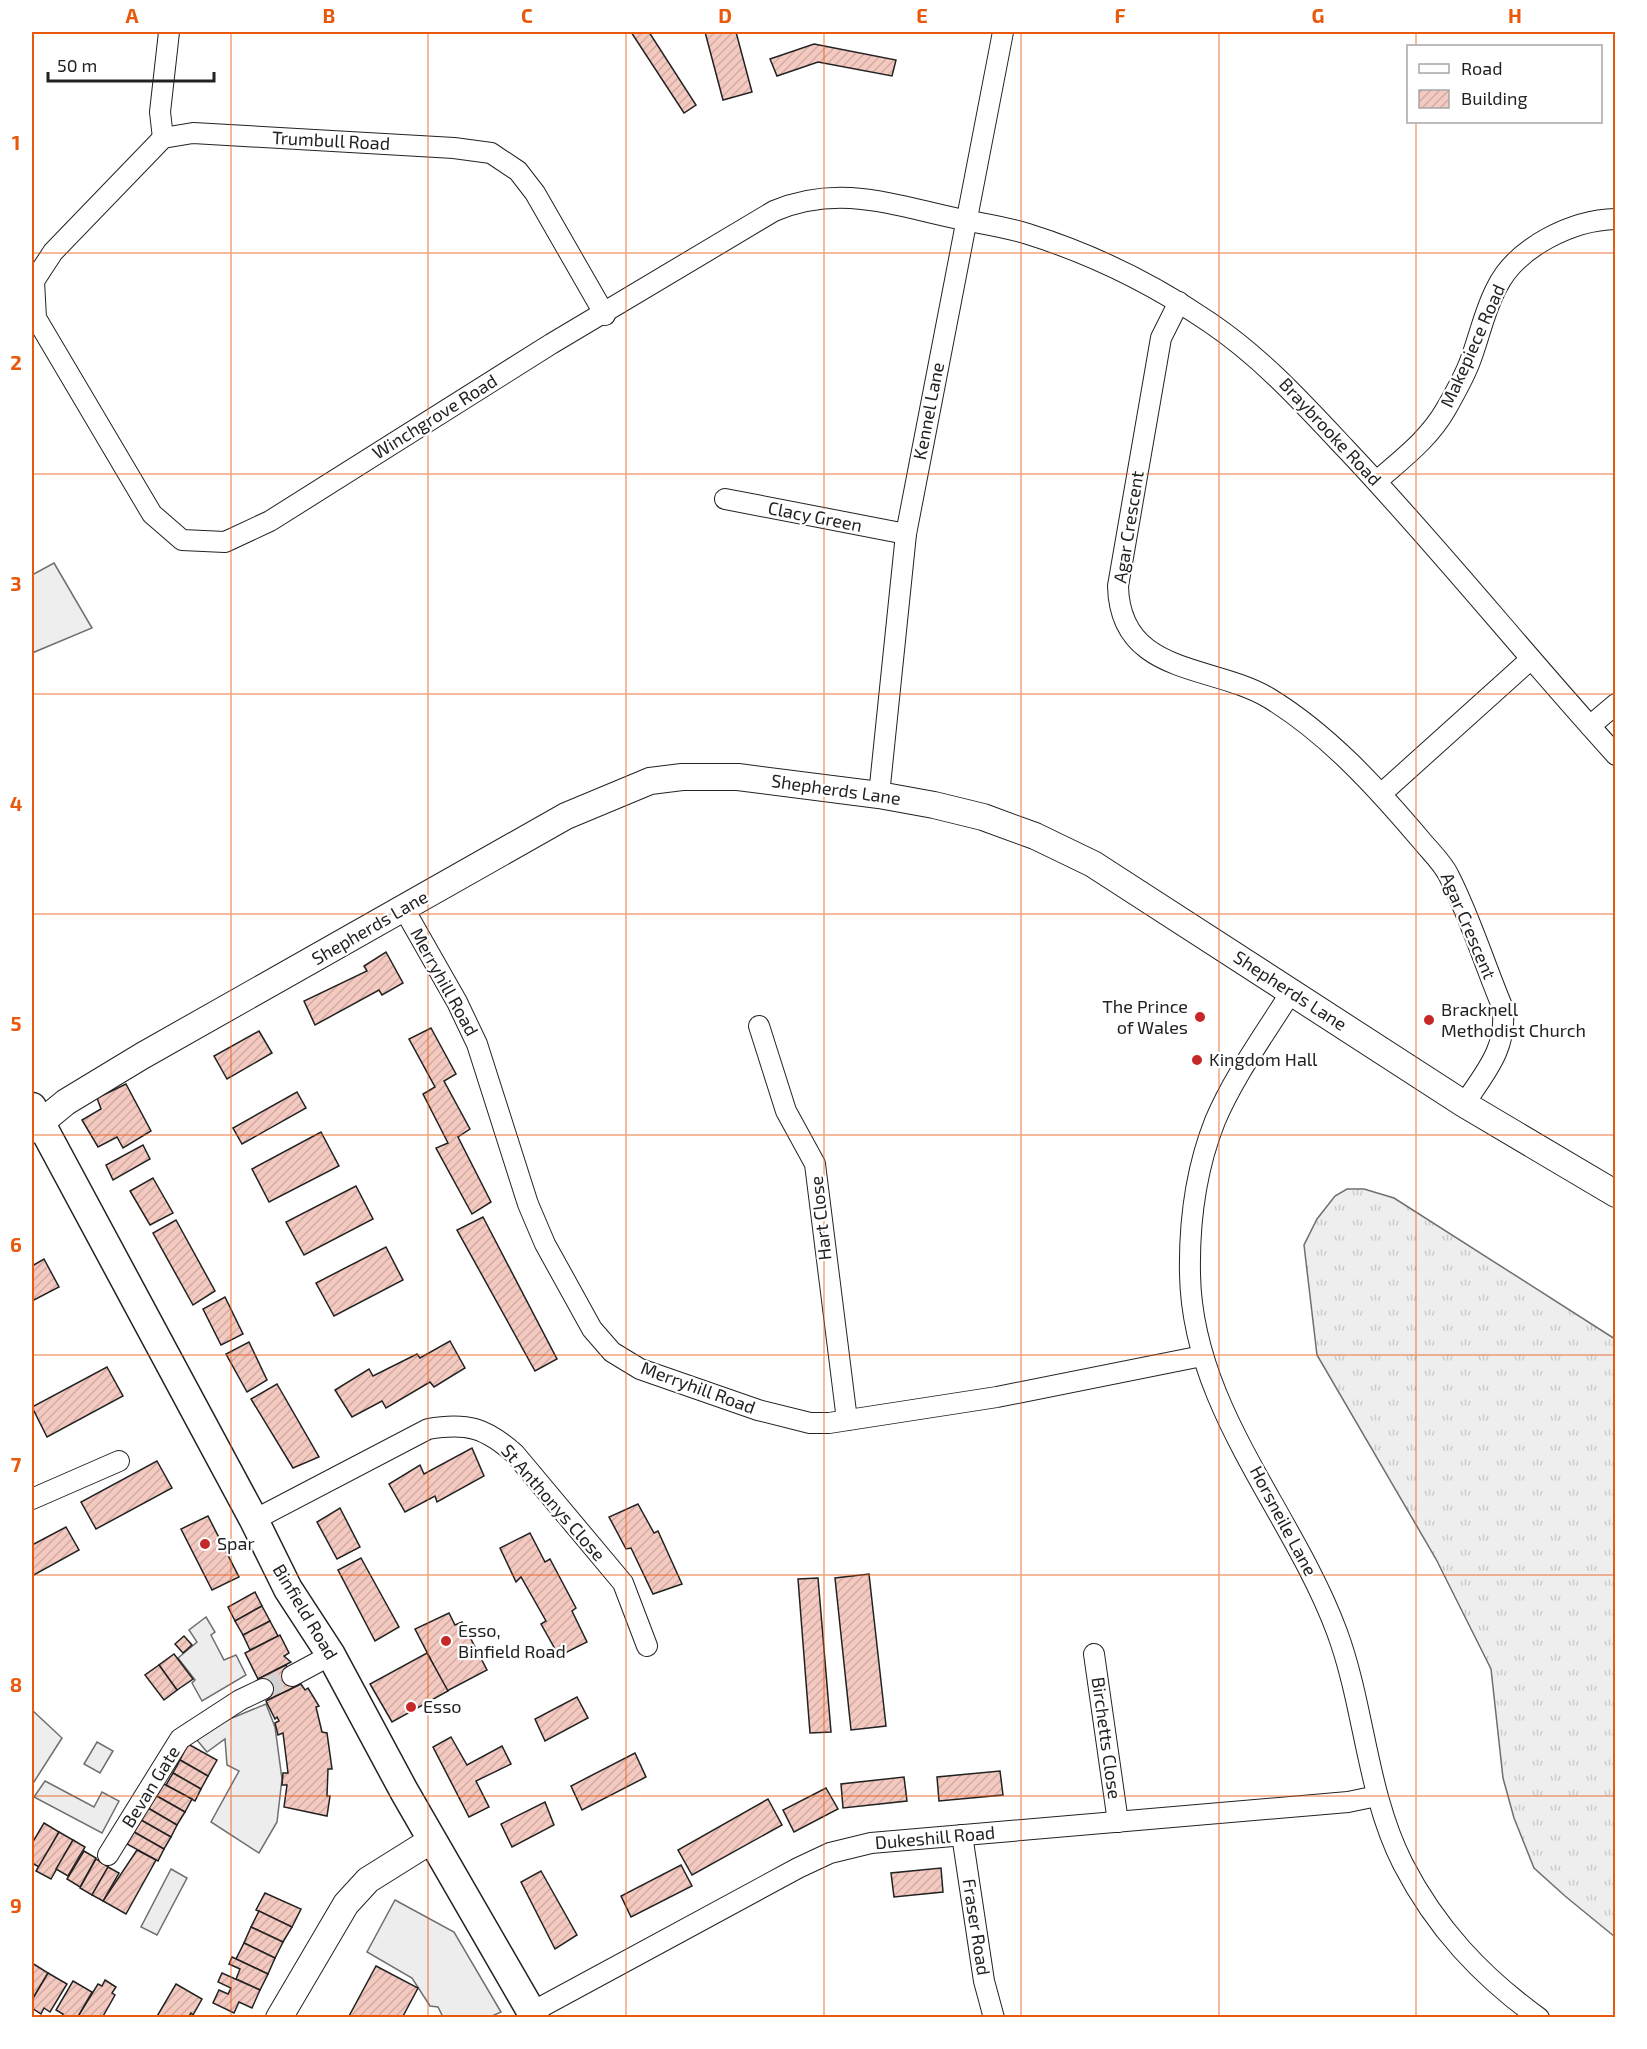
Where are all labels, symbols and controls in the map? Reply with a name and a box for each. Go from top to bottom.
text: A [125,3,139,27]
text: B [323,3,335,27]
text: C [521,3,533,27]
text: D [718,3,732,27]
text: E [916,3,928,27]
text: F [1114,3,1126,27]
text: G [1312,3,1324,27]
text: H [1508,3,1522,27]
scale bar [48,45,214,83]
legend [1407,45,1602,123]
text: 50 m [57,54,97,76]
text: Road [1461,57,1502,79]
text: Building [1461,87,1528,109]
street label: Trumbull Road [271,126,391,154]
text: 1 [12,130,20,154]
street label: Makepiece Road [1435,281,1509,411]
text: 2 [10,350,22,374]
street label: Kennel Lane [908,360,948,461]
street label: Winchgrove Road [368,369,501,463]
street label: Braybrooke Road [1275,373,1386,490]
street label: Agar Crescent [1108,469,1148,585]
street label: Clacy Green [766,496,864,536]
text: 3 [10,571,22,595]
street label: Shepherds Lane [770,769,902,809]
text: 4 [10,791,23,815]
street label: Agar Crescent [1437,869,1501,982]
street label: Shepherds Lane [307,885,432,969]
street label: Merryhill Road [406,924,484,1039]
street label: Shepherds Lane [1230,945,1351,1035]
place label: The Prince of Wales [1102,995,1188,1038]
place label: Bracknell Methodist Church [1441,998,1586,1041]
marker: The Prince of Wales [1193,1010,1207,1024]
text: 5 [10,1011,22,1035]
marker: Bracknell Methodist Church [1422,1013,1436,1027]
place label: Kingdom Hall [1209,1048,1318,1070]
marker: Kingdom Hall [1190,1053,1204,1067]
street label: Hart Close [805,1175,835,1261]
text: 6 [10,1232,22,1256]
street label: Merryhill Road [638,1356,759,1418]
street label: St Anthonys Close [497,1440,610,1565]
text: 7 [11,1452,22,1476]
street label: Horsneile Lane [1246,1462,1322,1579]
place label: Spar [217,1532,255,1554]
marker: Spar [198,1537,212,1551]
street label: Binfield Road [269,1560,343,1663]
place label: Esso, Binfield Road [458,1619,566,1662]
marker: Esso, Binfield Road [439,1634,453,1648]
text: 8 [10,1672,22,1696]
street label: Birchetts Close [1088,1675,1126,1800]
place label: Esso [423,1695,462,1717]
marker: Esso [404,1700,418,1714]
street label: Bevan Gate [116,1742,184,1831]
street label: Dukeshill Road [874,1821,996,1853]
street label: Fraser Road [958,1877,995,1977]
text: 9 [10,1893,22,1917]

